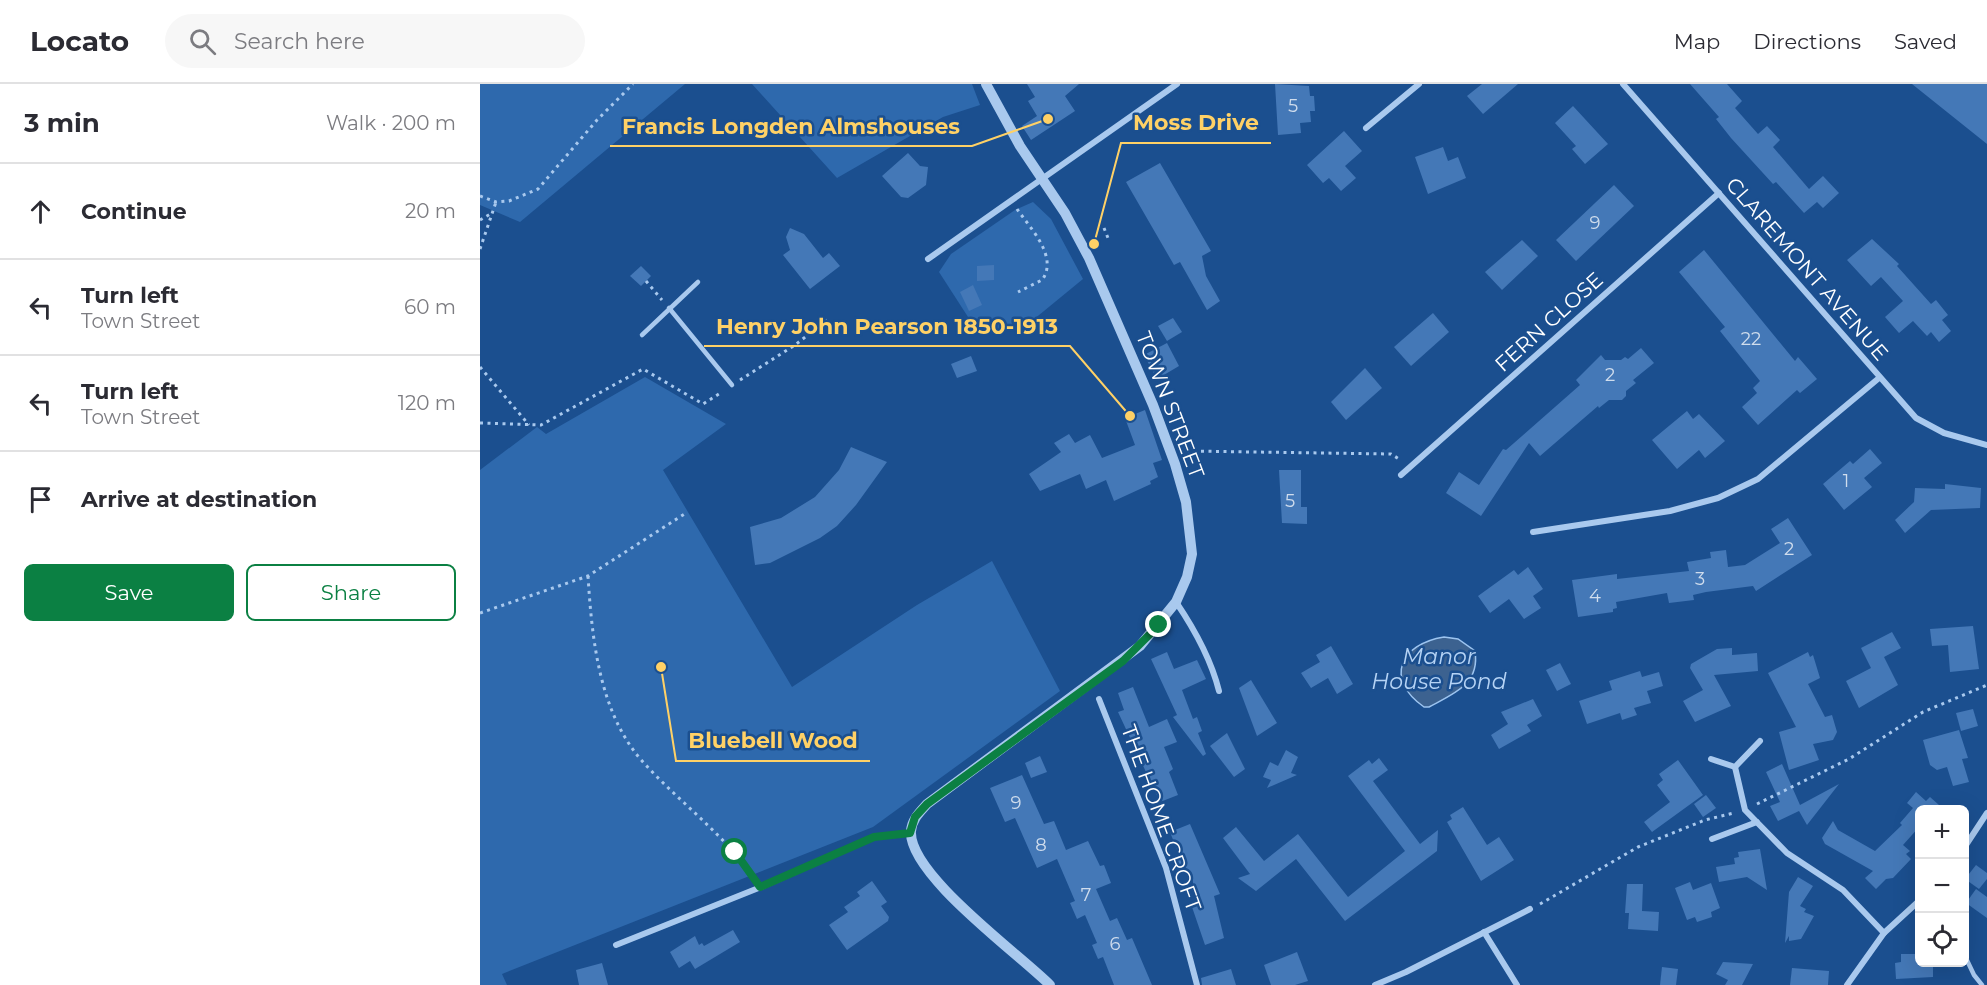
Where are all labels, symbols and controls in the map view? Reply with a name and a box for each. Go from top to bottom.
search box [165,14,585,68]
text: Locato [30,24,129,58]
icon: search [186,25,219,58]
text: Search here [234,28,365,55]
text: Map [1674,29,1720,54]
text: Directions [1753,29,1861,54]
text: Saved [1894,29,1957,54]
house number: 5 [1288,95,1298,117]
callout: Moss Drive [1121,103,1271,143]
callout: Francis Longden Almshouses [610,106,972,146]
text: 3 min [24,107,100,139]
text: Moss Drive [1133,109,1259,136]
text: Walk · 200 m [326,111,456,135]
text: Francis Longden Almshouses [622,113,960,140]
street label: CLAREMONT AVENUE [1721,172,1894,365]
icon: ahead [24,195,57,228]
text: Continue [81,198,187,225]
text: 20 m [405,199,456,223]
house number: 9 [1590,212,1601,234]
street label: FERN CLOSE [1490,267,1608,377]
text: Turn left [81,282,179,309]
icon: left [24,291,57,324]
text: 60 m [404,295,456,319]
callout: Henry John Pearson 1850-1913 [704,306,1070,346]
text: Town Street [81,309,200,333]
text: Henry John Pearson 1850-1913 [716,313,1058,340]
street label: TOWN STREET [1131,328,1210,482]
house number: 22 [1741,328,1761,350]
house number: 2 [1605,364,1615,386]
text: Turn left [81,378,179,405]
icon: left [24,387,57,420]
text: 120 m [398,391,456,415]
text: Town Street [81,405,200,429]
house number: 1 [1843,470,1849,492]
icon: arrive [24,483,57,516]
text: Arrive at destination [81,486,317,513]
house number: 5 [1285,490,1295,512]
house number: 2 [1784,538,1794,560]
button: Save [24,564,234,621]
button: Share [246,564,456,621]
house number: 3 [1695,568,1705,590]
house number: 4 [1589,585,1601,607]
route end [1145,611,1171,637]
water label: Manor House Pond [1371,643,1507,695]
callout: Bluebell Wood [676,721,870,761]
street label: THE HOME CROFT [1116,721,1207,914]
text: Bluebell Wood [688,727,858,754]
house number: 9 [1011,792,1022,814]
map controls [1915,805,1969,967]
button: + [1915,805,1969,859]
house number: 8 [1035,834,1047,856]
route start [721,838,747,864]
button: − [1915,859,1969,913]
house number: 7 [1081,884,1091,906]
button: locate [1915,913,1969,967]
house number: 6 [1110,933,1121,955]

